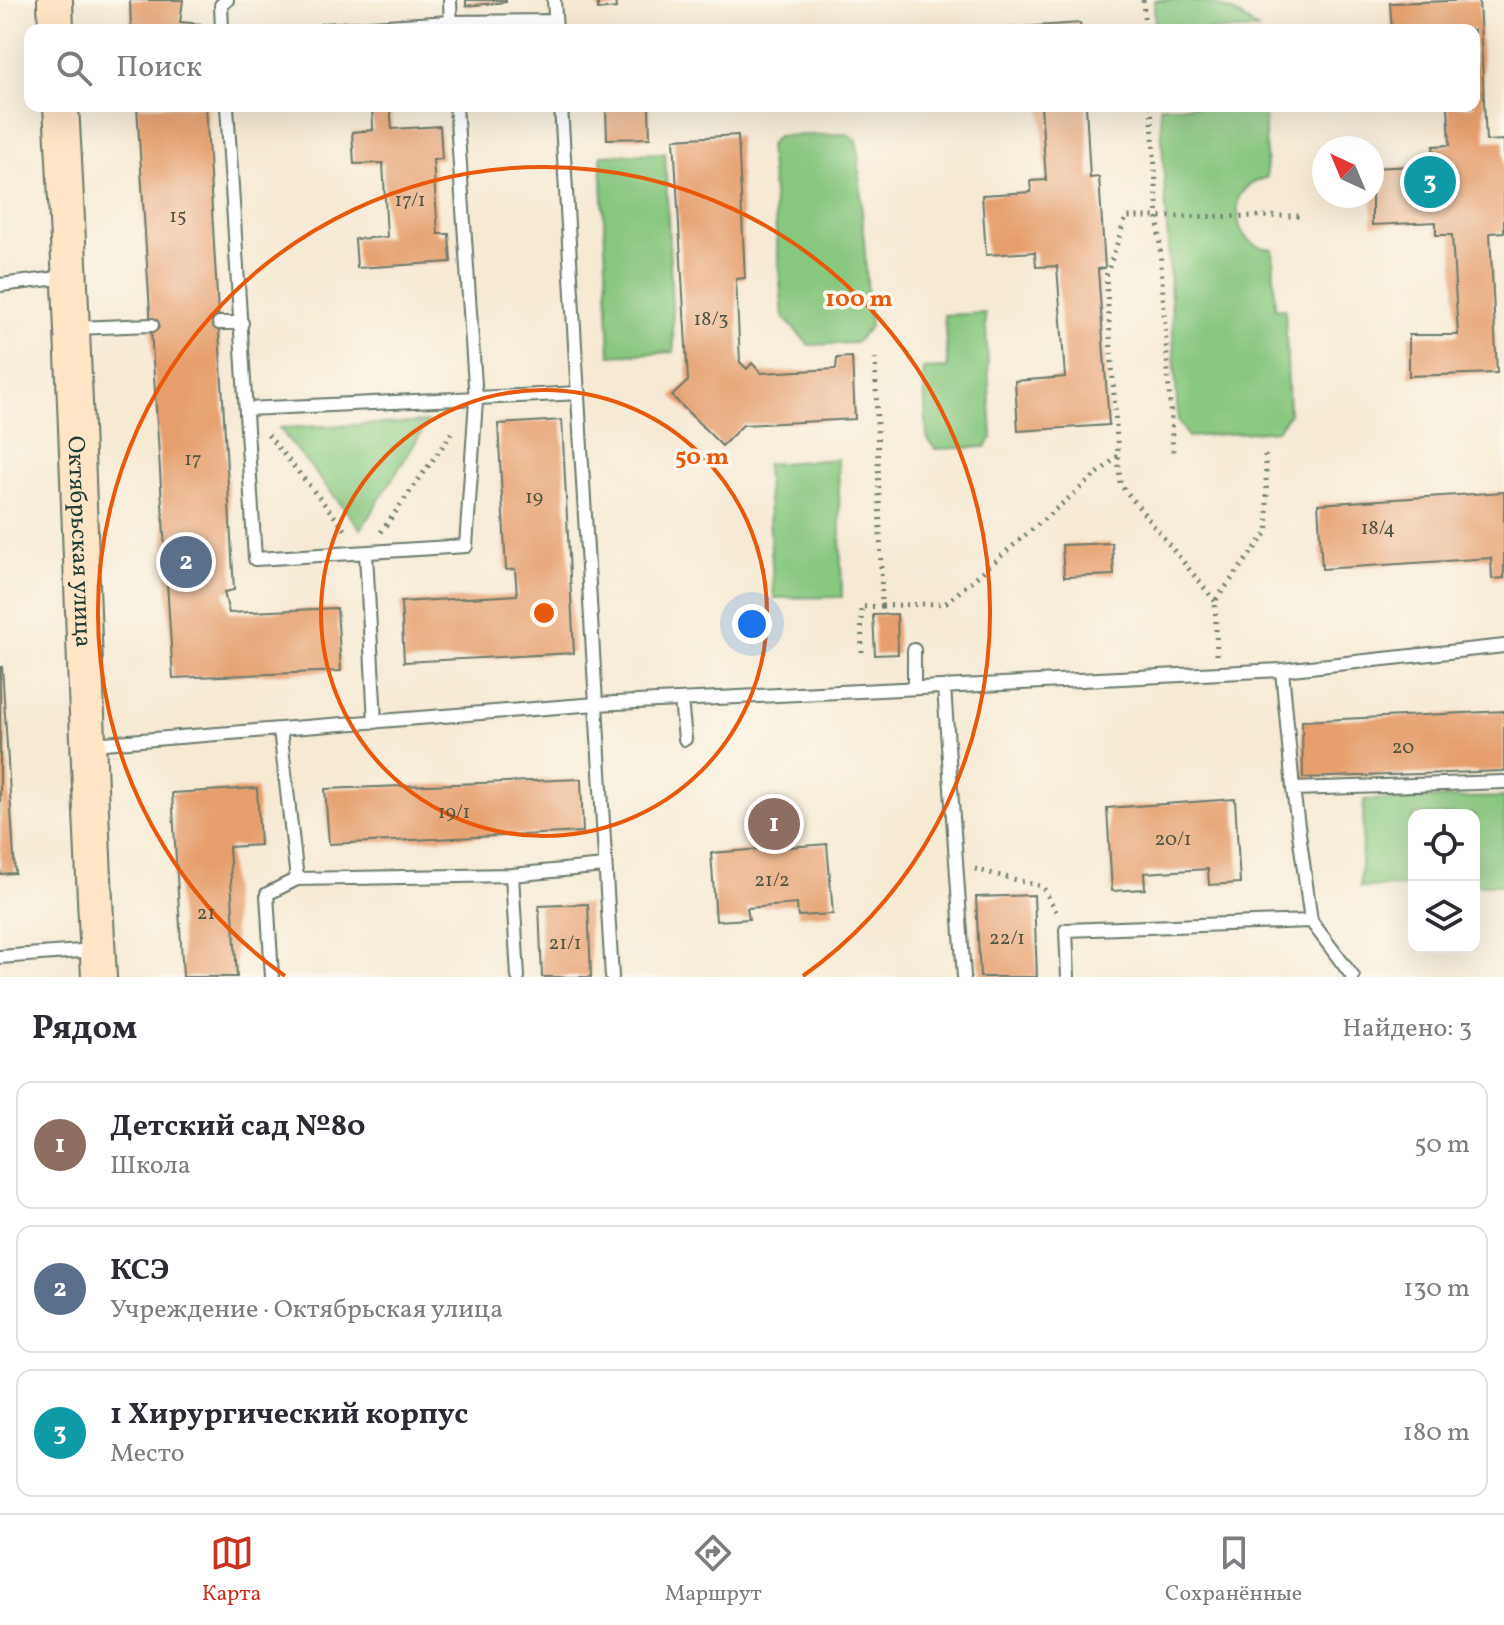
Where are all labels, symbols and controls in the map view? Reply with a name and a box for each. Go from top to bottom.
search box [24,24,1480,112]
icon: search [52,46,96,90]
text: Поиск [116,47,202,89]
north arrow [1312,136,1384,208]
pin: 3 [1404,152,1456,212]
house number: 17/1 [394,187,426,215]
house number: 15 [169,203,187,231]
text: 100 m [825,283,893,317]
house number: 18/3 [694,306,728,334]
street label: Октябрьская улица [57,435,99,648]
text: 50 m [675,441,729,475]
house number: 17 [184,446,202,474]
house number: 19 [525,484,543,512]
house number: 18/4 [1361,515,1395,543]
pin: 2 [160,532,212,592]
centre of rings [530,599,558,627]
your location [732,604,772,644]
house number: 20 [1392,734,1414,762]
pin: 1 [748,794,800,854]
house number: 19/1 [438,799,470,827]
map controls [1408,809,1480,953]
button: locate [1408,809,1480,881]
house number: 20/1 [1154,826,1192,854]
house number: 21/2 [754,867,790,895]
button: layers [1408,881,1480,953]
house number: 21 [197,900,215,928]
house number: 22/1 [989,925,1025,953]
house number: 21/1 [549,930,581,958]
text: Рядом [32,1006,137,1053]
text: Найдено: 3 [1342,1011,1472,1047]
text: Детский сад №80 [110,1106,366,1148]
text: 1 [55,1127,65,1163]
text: 50 m [1414,1127,1470,1163]
text: Школа [110,1148,191,1184]
text: КСЭ [110,1250,169,1292]
text: 2 [53,1271,67,1307]
text: 130 m [1403,1271,1470,1307]
text: Учреждение · Октябрьская улица [110,1292,503,1328]
text: 1 Хирургический корпус [110,1394,468,1436]
text: 3 [53,1415,67,1451]
text: 180 m [1403,1415,1470,1451]
text: Место [110,1436,185,1472]
tab: Карта [202,1531,261,1610]
tab: Маршрут [665,1531,762,1610]
tab: Сохранённые [1165,1531,1302,1610]

